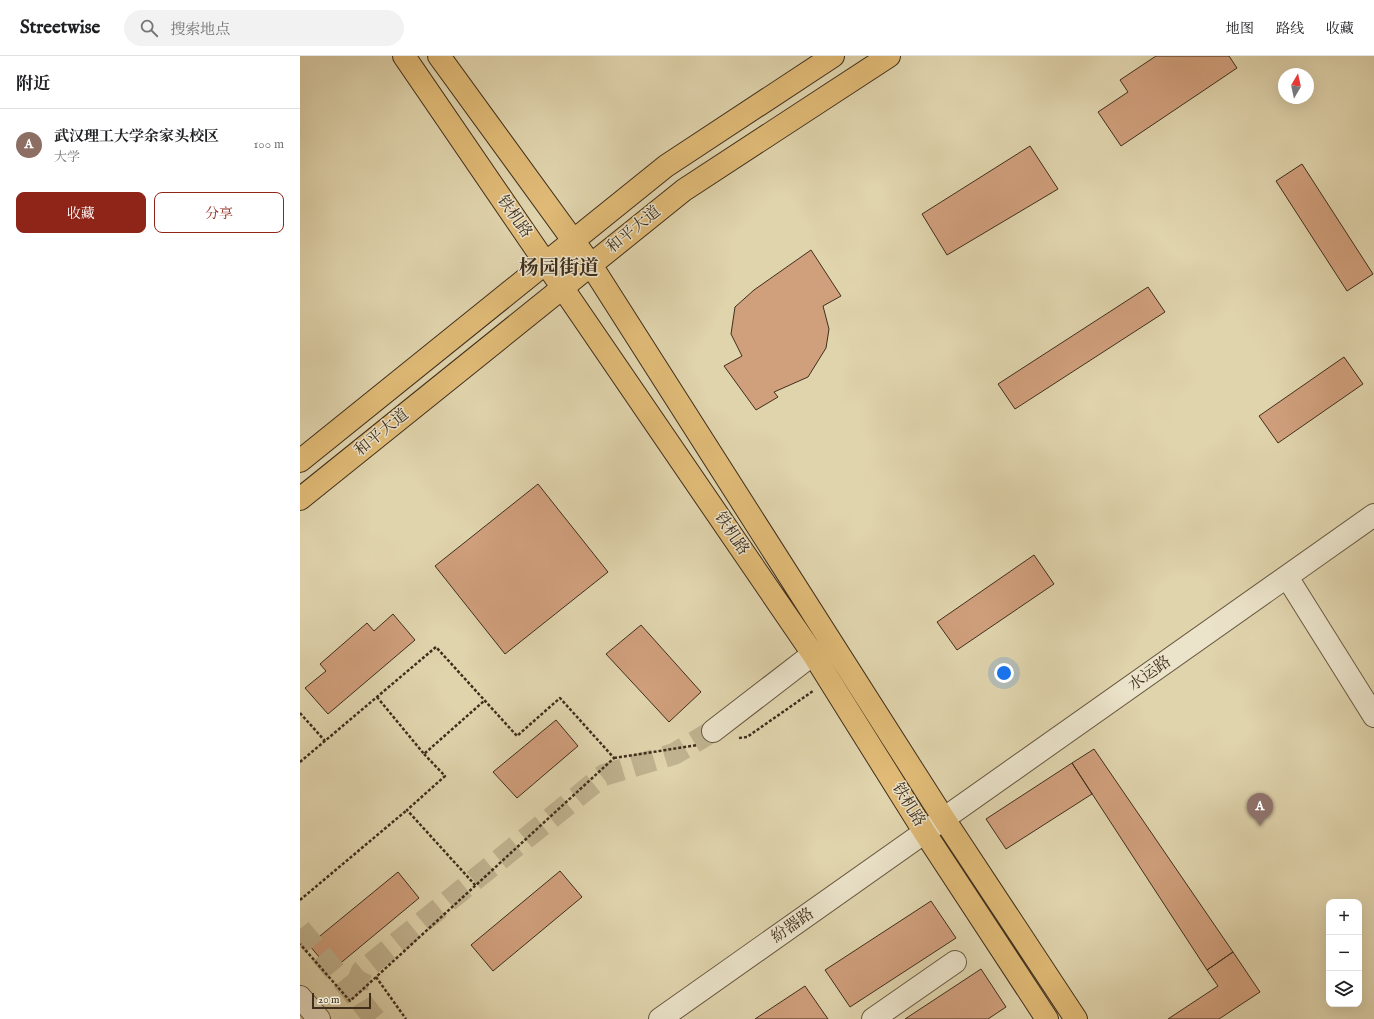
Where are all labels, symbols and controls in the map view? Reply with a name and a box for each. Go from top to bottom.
search box [124,10,404,46]
text: Streetwise [20,16,100,40]
icon: search [138,17,160,39]
text: 搜索地点 [170,20,230,39]
text: 地图 [1226,20,1254,38]
text: 路线 [1276,20,1304,38]
text: 收藏 [1326,20,1354,38]
north arrow [1278,68,1314,104]
text: 附近 [16,74,50,95]
text: 武汉理工大学余家头校区 [54,127,219,146]
text: A [25,136,33,153]
text: 100 m [254,136,284,153]
text: 大学 [54,149,80,166]
button: 收藏 [16,192,146,233]
button: 分享 [154,192,284,233]
street label: 铁机路 [492,192,536,242]
street label: 和平大道 [603,202,665,258]
district label: 杨园街道 [519,256,599,281]
street label: 和平大道 [351,405,413,461]
street label: 铁机路 [709,509,753,559]
street label: 水运路 [1125,652,1175,696]
your location [994,663,1014,683]
street label: 铁机路 [887,779,929,831]
pin: A [1247,793,1273,826]
map controls [1326,899,1362,1007]
button: + [1326,899,1362,935]
street label: 紛器路 [768,904,818,948]
button: − [1326,935,1362,971]
button: layers [1326,971,1362,1007]
scale bar [312,991,371,1010]
text: 20 m [318,993,339,1007]

